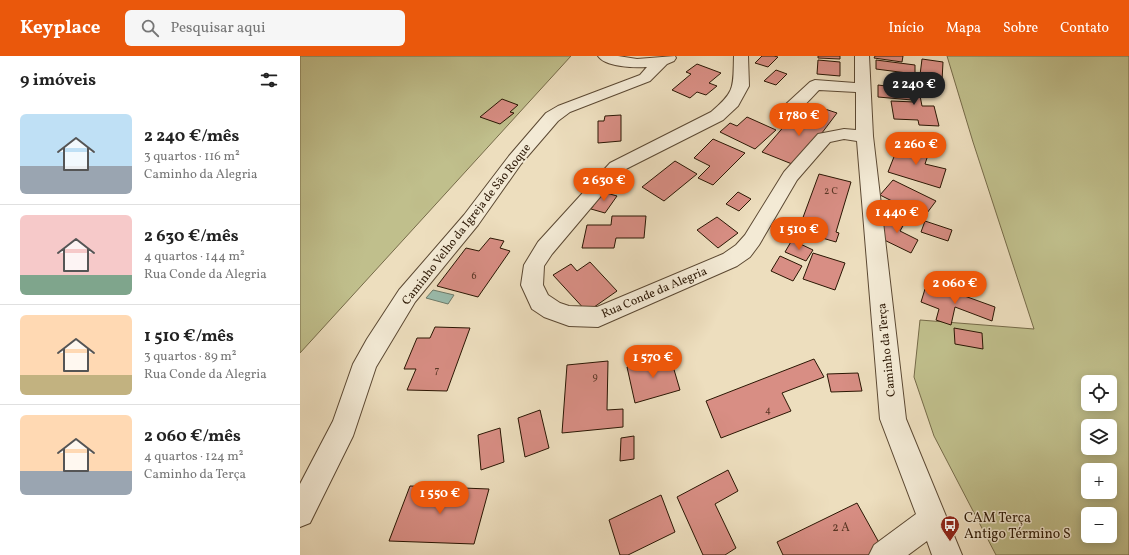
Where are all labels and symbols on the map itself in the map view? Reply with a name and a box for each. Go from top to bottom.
pin: 2 240 € [877,72,951,106]
pin: 1 780 € [762,103,836,137]
pin: 2 260 € [879,132,953,166]
street label: Caminho Velho da Igreja de São Roque [399,140,535,309]
pin: 2 630 € [567,168,641,202]
house number: 2 C [824,184,838,198]
pin: 1 440 € [860,200,934,234]
pin: 1 510 € [762,217,836,251]
street label: Rua Conde da Alegria [599,263,710,322]
house number: 6 [471,269,477,283]
pin: 2 060 € [918,271,992,305]
street label: Caminho da Terça [874,302,900,398]
pin: 1 570 € [616,345,690,379]
house number: 7 [435,363,440,377]
house number: 9 [592,370,598,384]
house number: 4 [765,403,771,417]
pin: 1 550 € [403,481,477,515]
place label: CAM Terça Antigo Término S [964,509,1071,544]
bus stop icon: CAM Terça Antigo Término S [939,514,961,542]
house number: 2 A [832,520,850,536]

